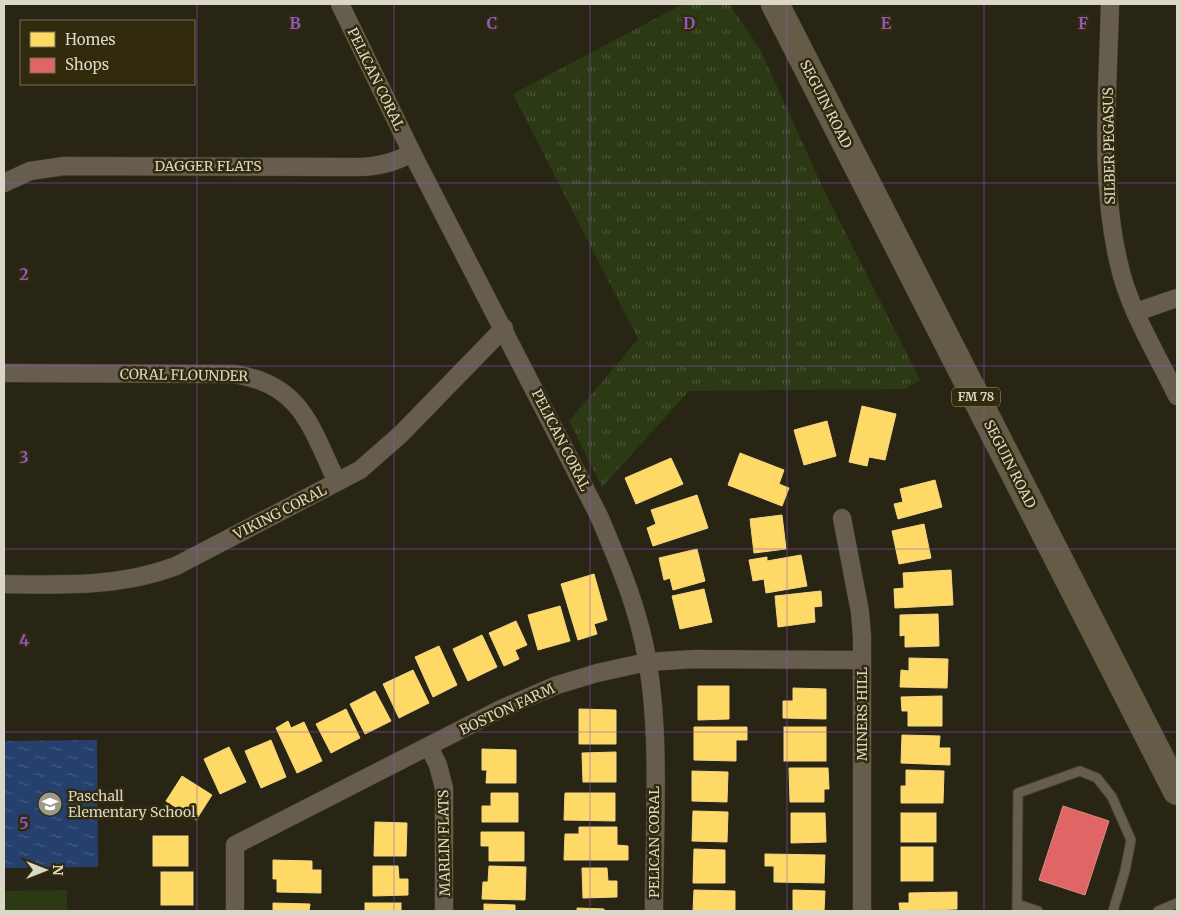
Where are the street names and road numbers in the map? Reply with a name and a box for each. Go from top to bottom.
street label: PELICAN CORAL [343,25,409,134]
street label: SEGUIN ROAD [796,57,856,152]
street label: SILBER PEGASUS [1099,87,1119,205]
street label: DAGGER FLATS [154,157,262,175]
street label: CORAL FLOUNDER [120,365,249,385]
street label: PELICAN CORAL [528,386,595,494]
road number: FM 78 [952,388,1000,407]
street label: SEGUIN ROAD [980,417,1040,512]
street label: VIKING CORAL [230,481,330,544]
street label: MINERS HILL [853,667,871,761]
street label: BOSTON FARM [457,679,558,739]
street label: PELICAN CORAL [645,786,663,898]
street label: MARLIN FLATS [434,790,454,896]

